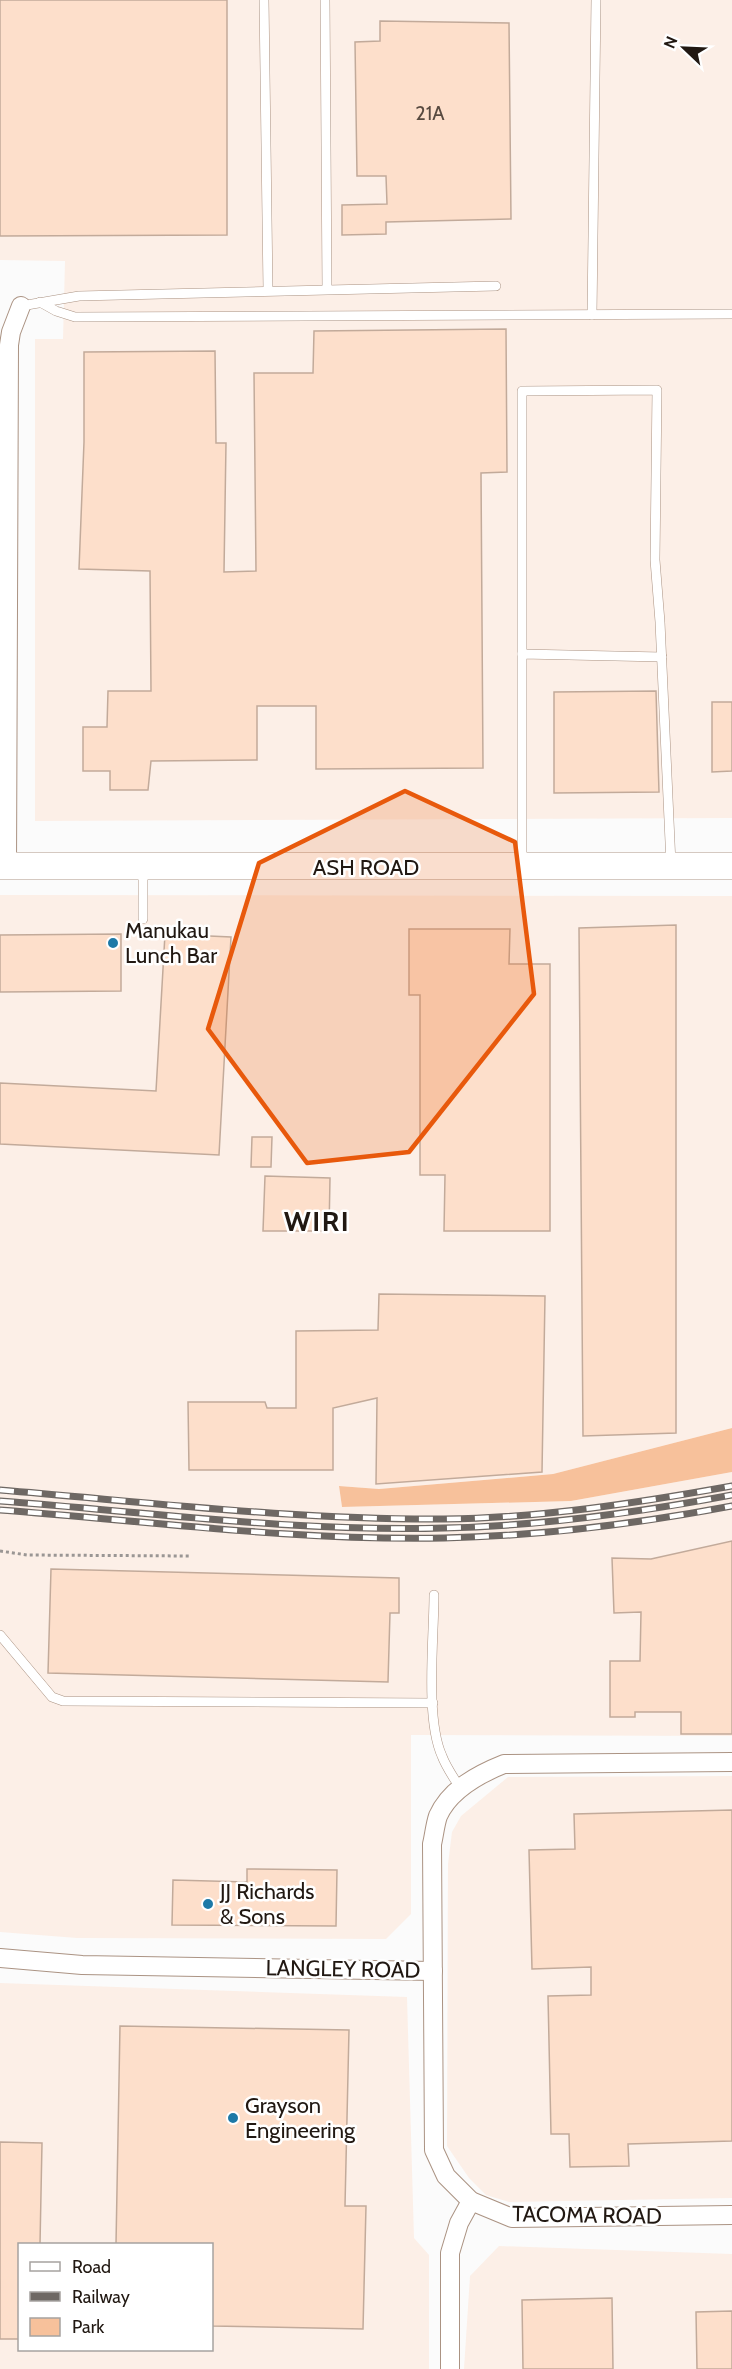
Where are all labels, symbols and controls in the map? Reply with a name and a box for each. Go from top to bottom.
north arrow [654,18,714,78]
text: N [660,33,682,51]
house number: 21A [415,101,445,125]
street label: ASH ROAD [313,854,419,881]
place label: Manukau Lunch Bar [125,917,217,969]
marker: Manukau Lunch Bar [106,936,120,950]
district label: WIRI [284,1204,350,1238]
place label: JJ Richards & Sons [219,1878,314,1930]
marker: JJ Richards & Sons [201,1897,215,1911]
street label: LANGLEY ROAD [265,1954,421,1984]
place label: Grayson Engineering [245,2092,356,2144]
marker: Grayson Engineering [226,2111,240,2125]
street label: TACOMA ROAD [512,2200,662,2230]
legend [18,2243,213,2351]
text: Road [72,2256,111,2278]
text: Railway [72,2286,130,2308]
text: Park [72,2316,105,2338]

